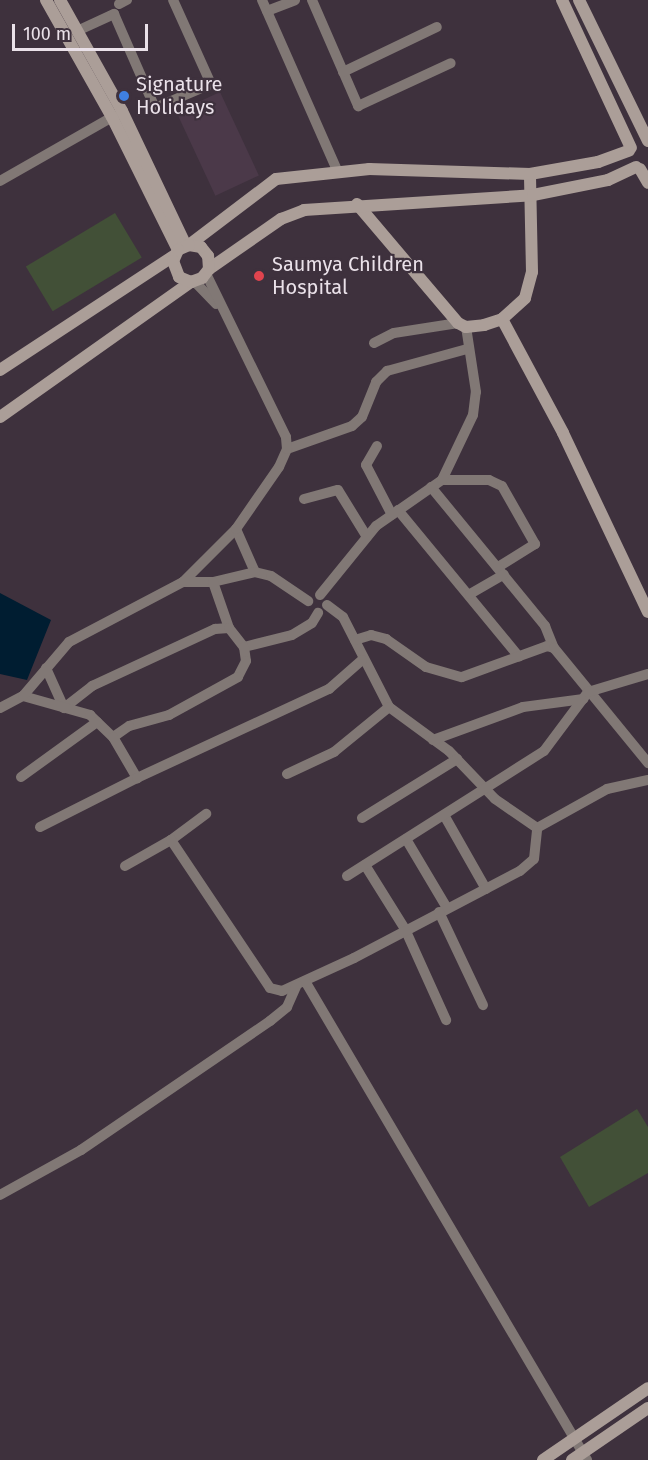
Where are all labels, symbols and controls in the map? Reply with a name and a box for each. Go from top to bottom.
scale bar [15,12,152,50]
text: 100 m [23,23,71,45]
place label: Signature Holidays [136,72,222,119]
marker: Signature Holidays [117,89,131,103]
place label: Saumya Children Hospital [272,252,424,299]
marker: Saumya Children Hospital [250,267,268,285]

